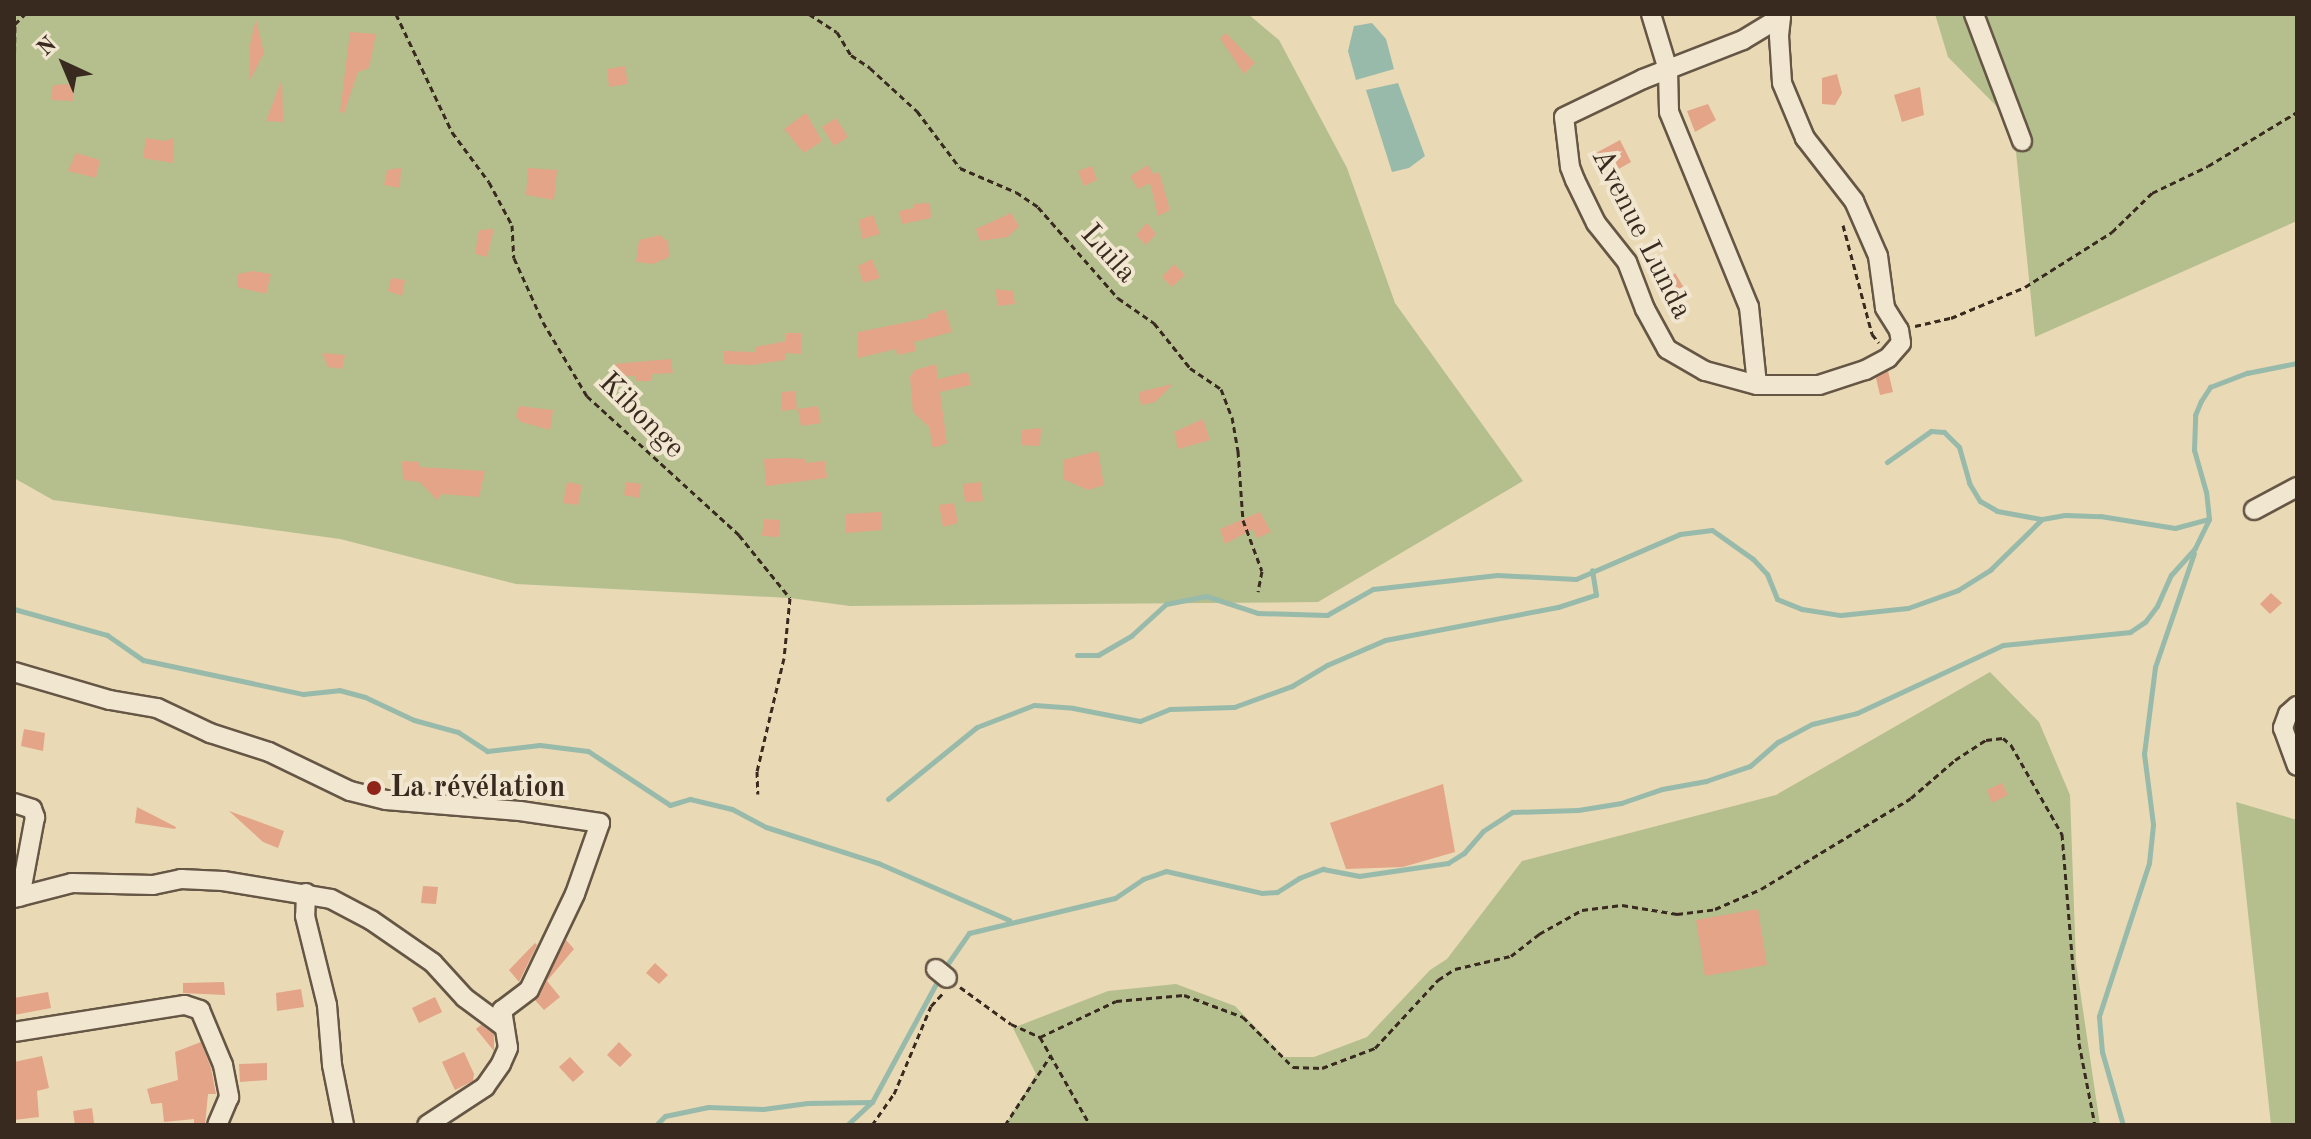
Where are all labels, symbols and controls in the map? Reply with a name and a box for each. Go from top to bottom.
north arrow [24,24,104,104]
text: N [34,33,61,60]
street label: Avenue Lunda [1583,143,1699,325]
street label: Luila [1072,217,1144,291]
street label: Kibonge [590,365,692,467]
place label: La révélation [390,770,565,806]
marker: La révélation [365,779,383,797]

